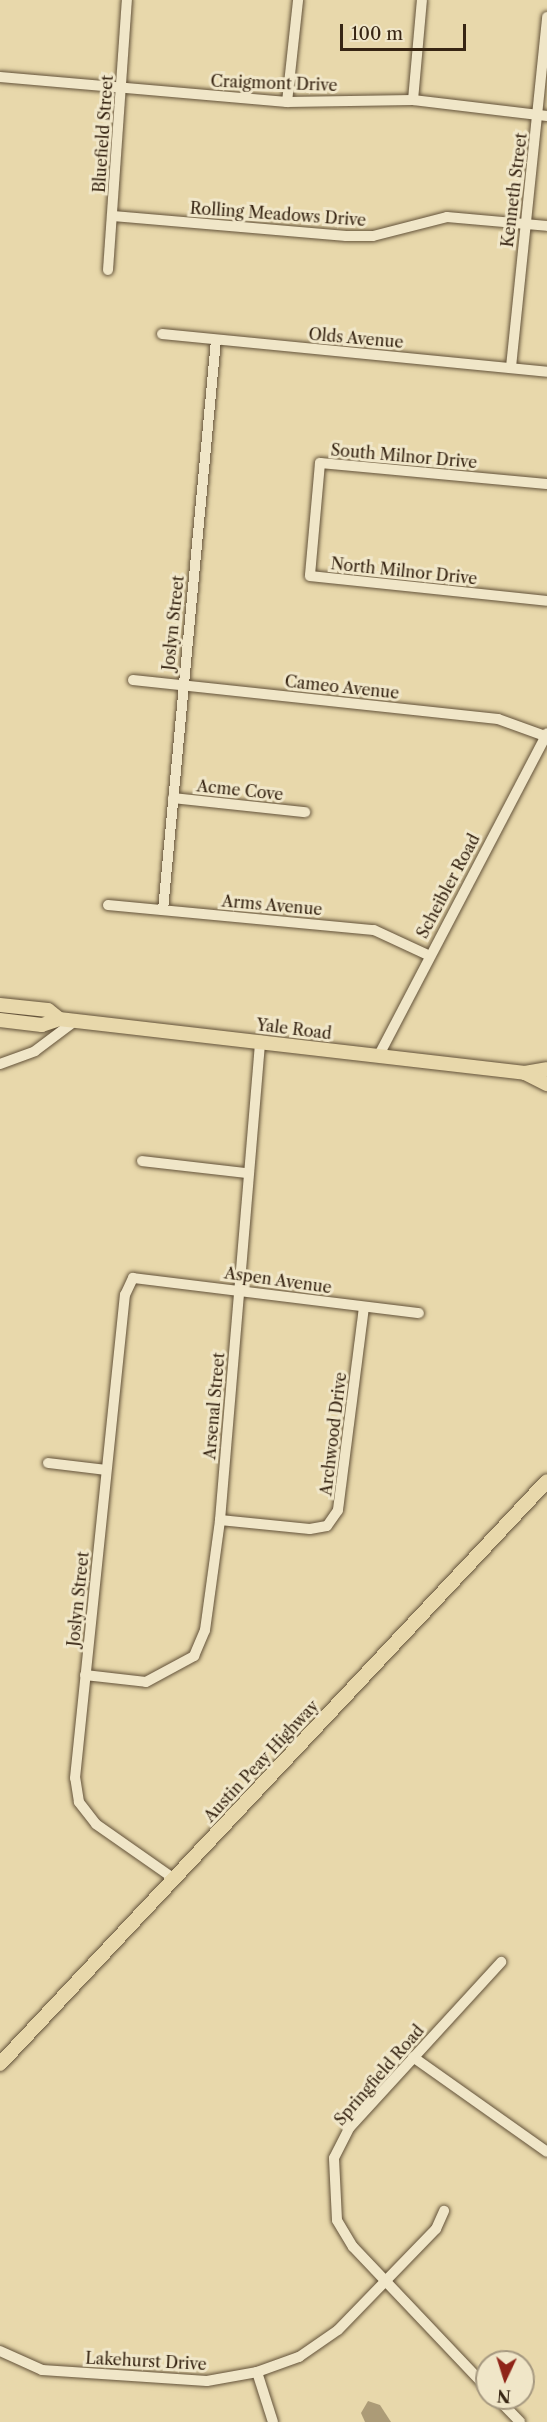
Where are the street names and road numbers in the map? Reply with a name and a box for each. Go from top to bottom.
street label: Craigmont Drive [210,71,338,95]
street label: Bluefield Street [89,75,117,193]
street label: Kenneth Street [497,132,531,248]
street label: Rolling Meadows Drive [189,198,367,230]
street label: Olds Avenue [307,324,405,352]
street label: South Milnor Drive [330,440,478,472]
street label: North Milnor Drive [330,554,478,588]
street label: Joslyn Street [158,575,188,671]
street label: Cameo Avenue [284,671,400,703]
street label: Acme Cove [196,776,284,804]
street label: Scheibler Road [412,830,484,942]
street label: Arms Avenue [221,891,323,919]
street label: Yale Road [255,1015,333,1043]
street label: Aspen Avenue [223,1263,333,1297]
street label: Arsenal Street [200,1352,228,1460]
street label: Archwood Drive [316,1371,350,1497]
street label: Joslyn Street [63,1551,93,1647]
street label: Austin Peay Highway [199,1696,323,1826]
street label: Springfield Road [330,2021,428,2129]
street label: Lakehurst Drive [85,2348,207,2374]

